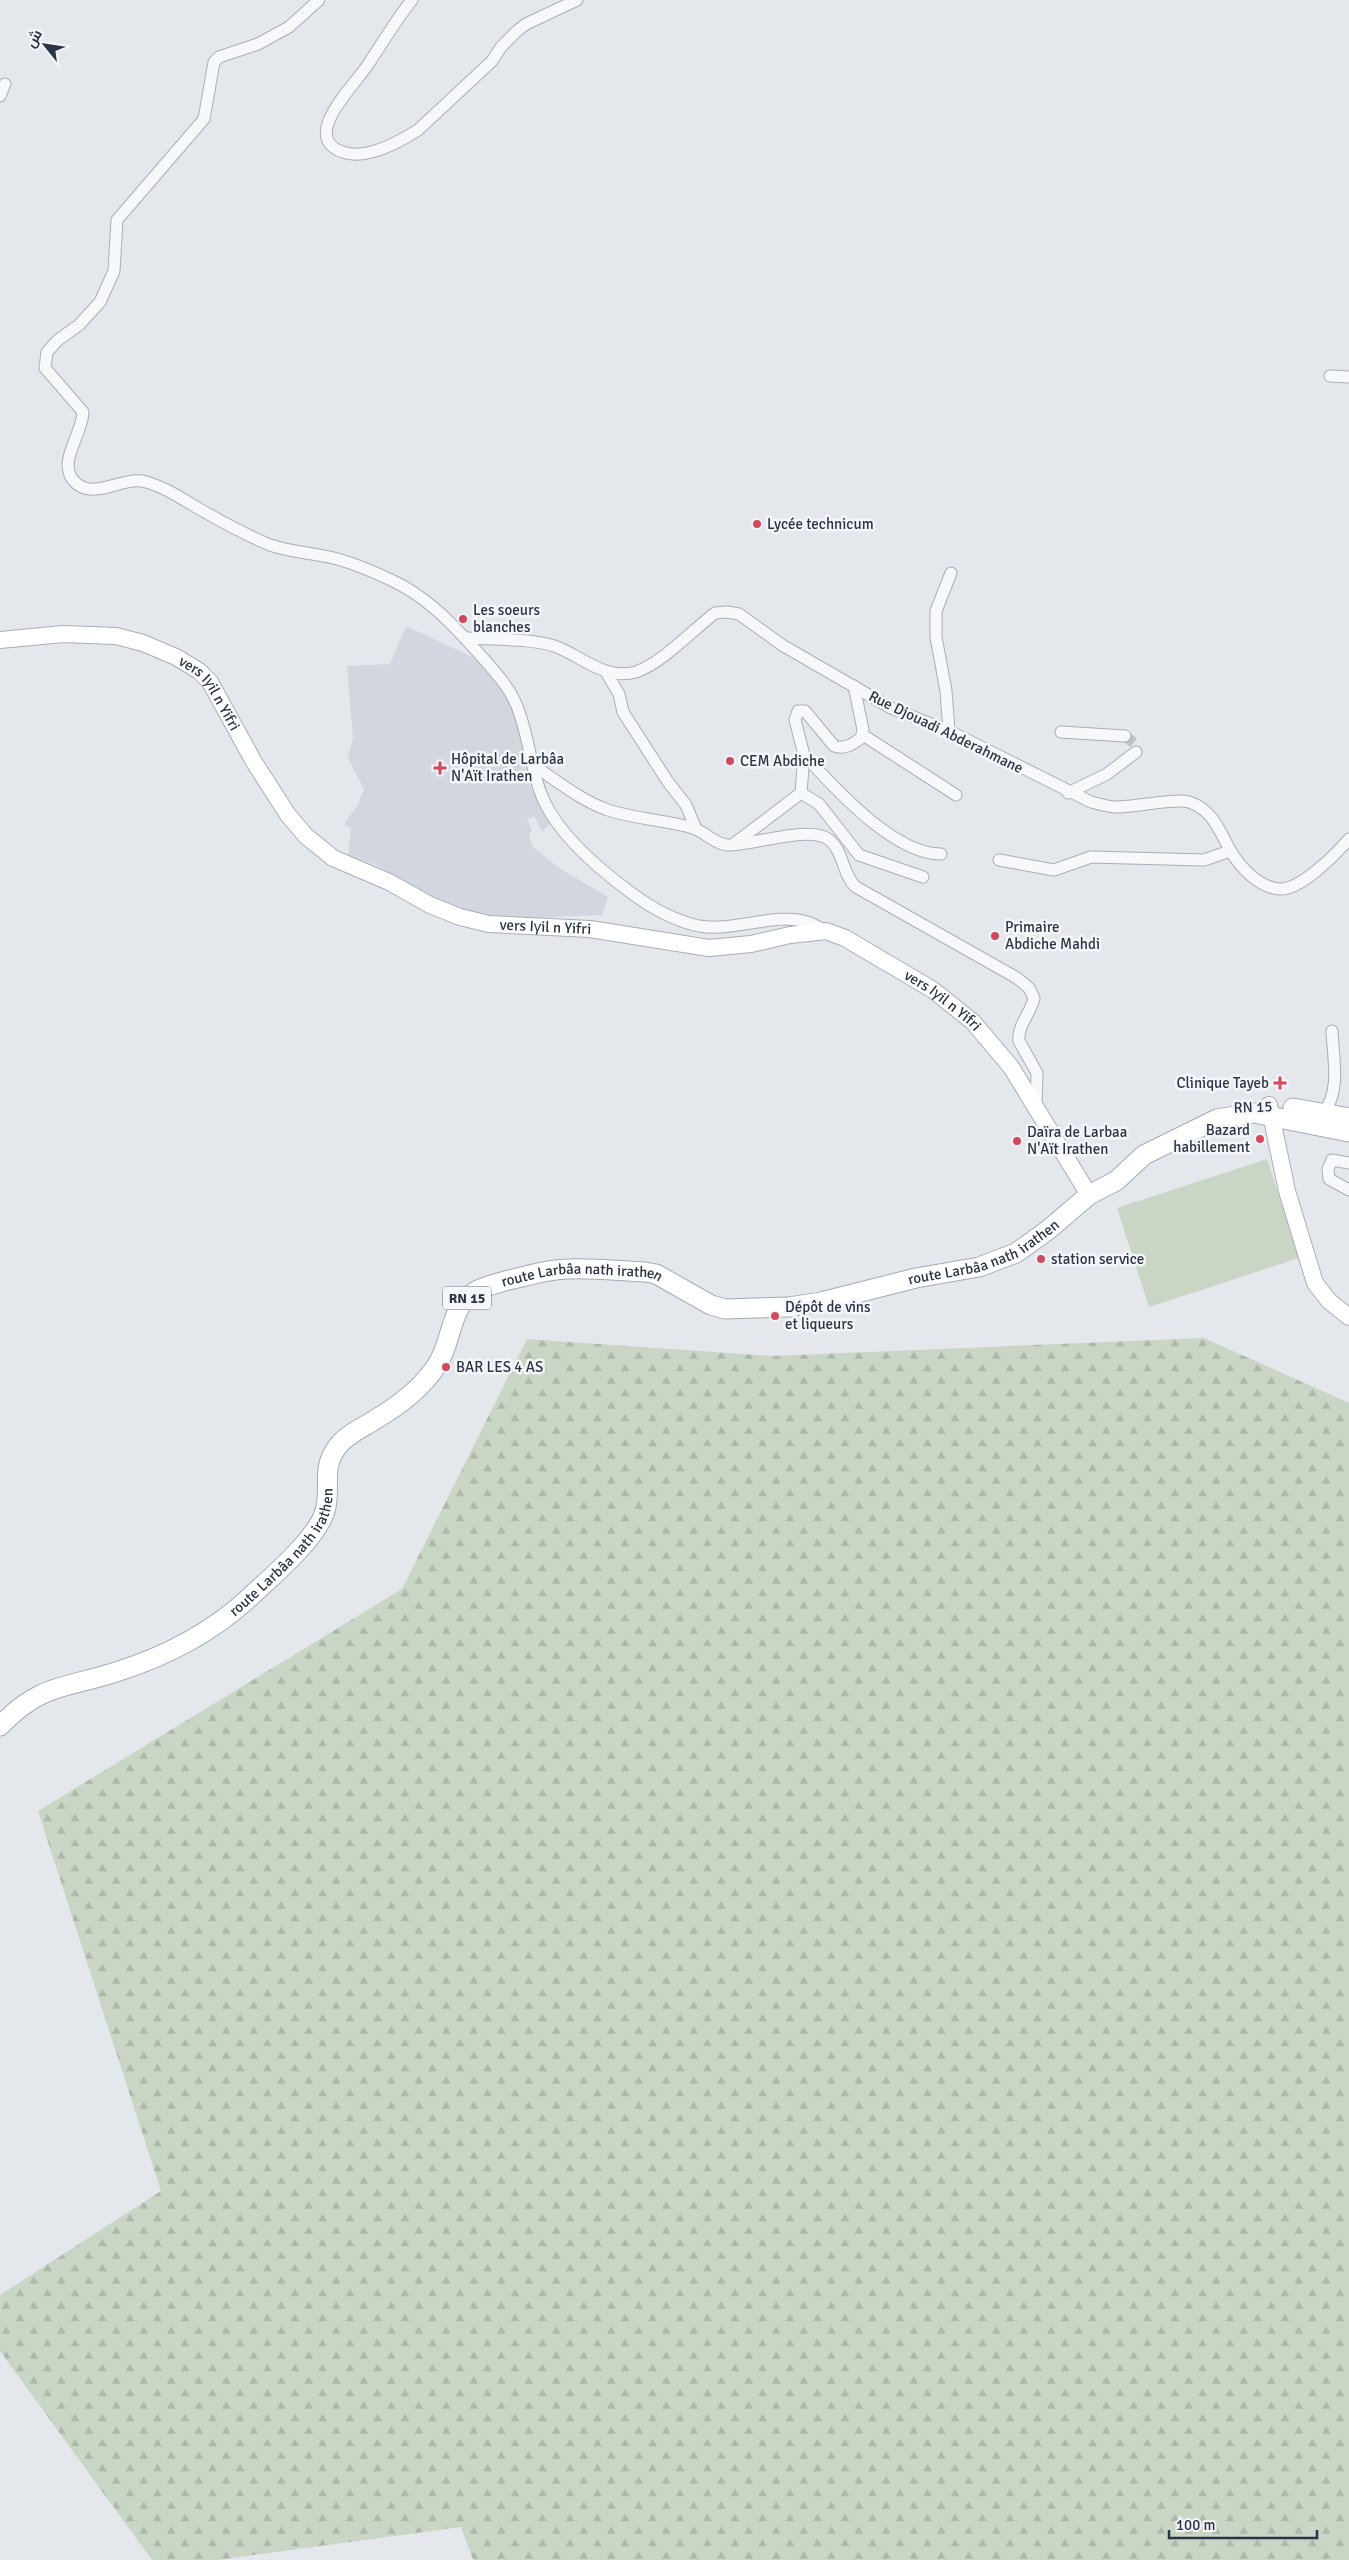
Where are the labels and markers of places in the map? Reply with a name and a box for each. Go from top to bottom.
place label: Lycée technicum [767,515,874,533]
marker: Lycée technicum [751,518,763,530]
place label: Les soeurs blanches [473,601,540,636]
marker: Les soeurs blanches [457,613,469,625]
place label: Hôpital de Larbâa N'Aït Irathen [451,750,564,785]
place label: CEM Abdiche [740,752,825,770]
marker: CEM Abdiche [724,755,736,767]
marker: Hôpital de Larbâa N'Aït Irathen [433,761,447,775]
place label: Primaire Abdiche Mahdi [1005,918,1100,953]
marker: Primaire Abdiche Mahdi [989,930,1001,942]
place label: Clinique Tayeb [1176,1074,1269,1092]
marker: Clinique Tayeb [1273,1076,1287,1090]
place label: Bazard habillement [1173,1121,1250,1156]
place label: Daïra de Larbaa N'Aït Irathen [1027,1123,1127,1158]
marker: Bazard habillement [1254,1133,1266,1145]
marker: Daïra de Larbaa N'Aït Irathen [1011,1135,1023,1147]
place label: station service [1051,1250,1144,1268]
marker: station service [1035,1253,1047,1265]
place label: Dépôt de vins et liqueurs [785,1298,871,1333]
marker: Dépôt de vins et liqueurs [769,1310,781,1322]
place label: BAR LES 4 AS [456,1358,543,1376]
marker: BAR LES 4 AS [440,1361,452,1373]

